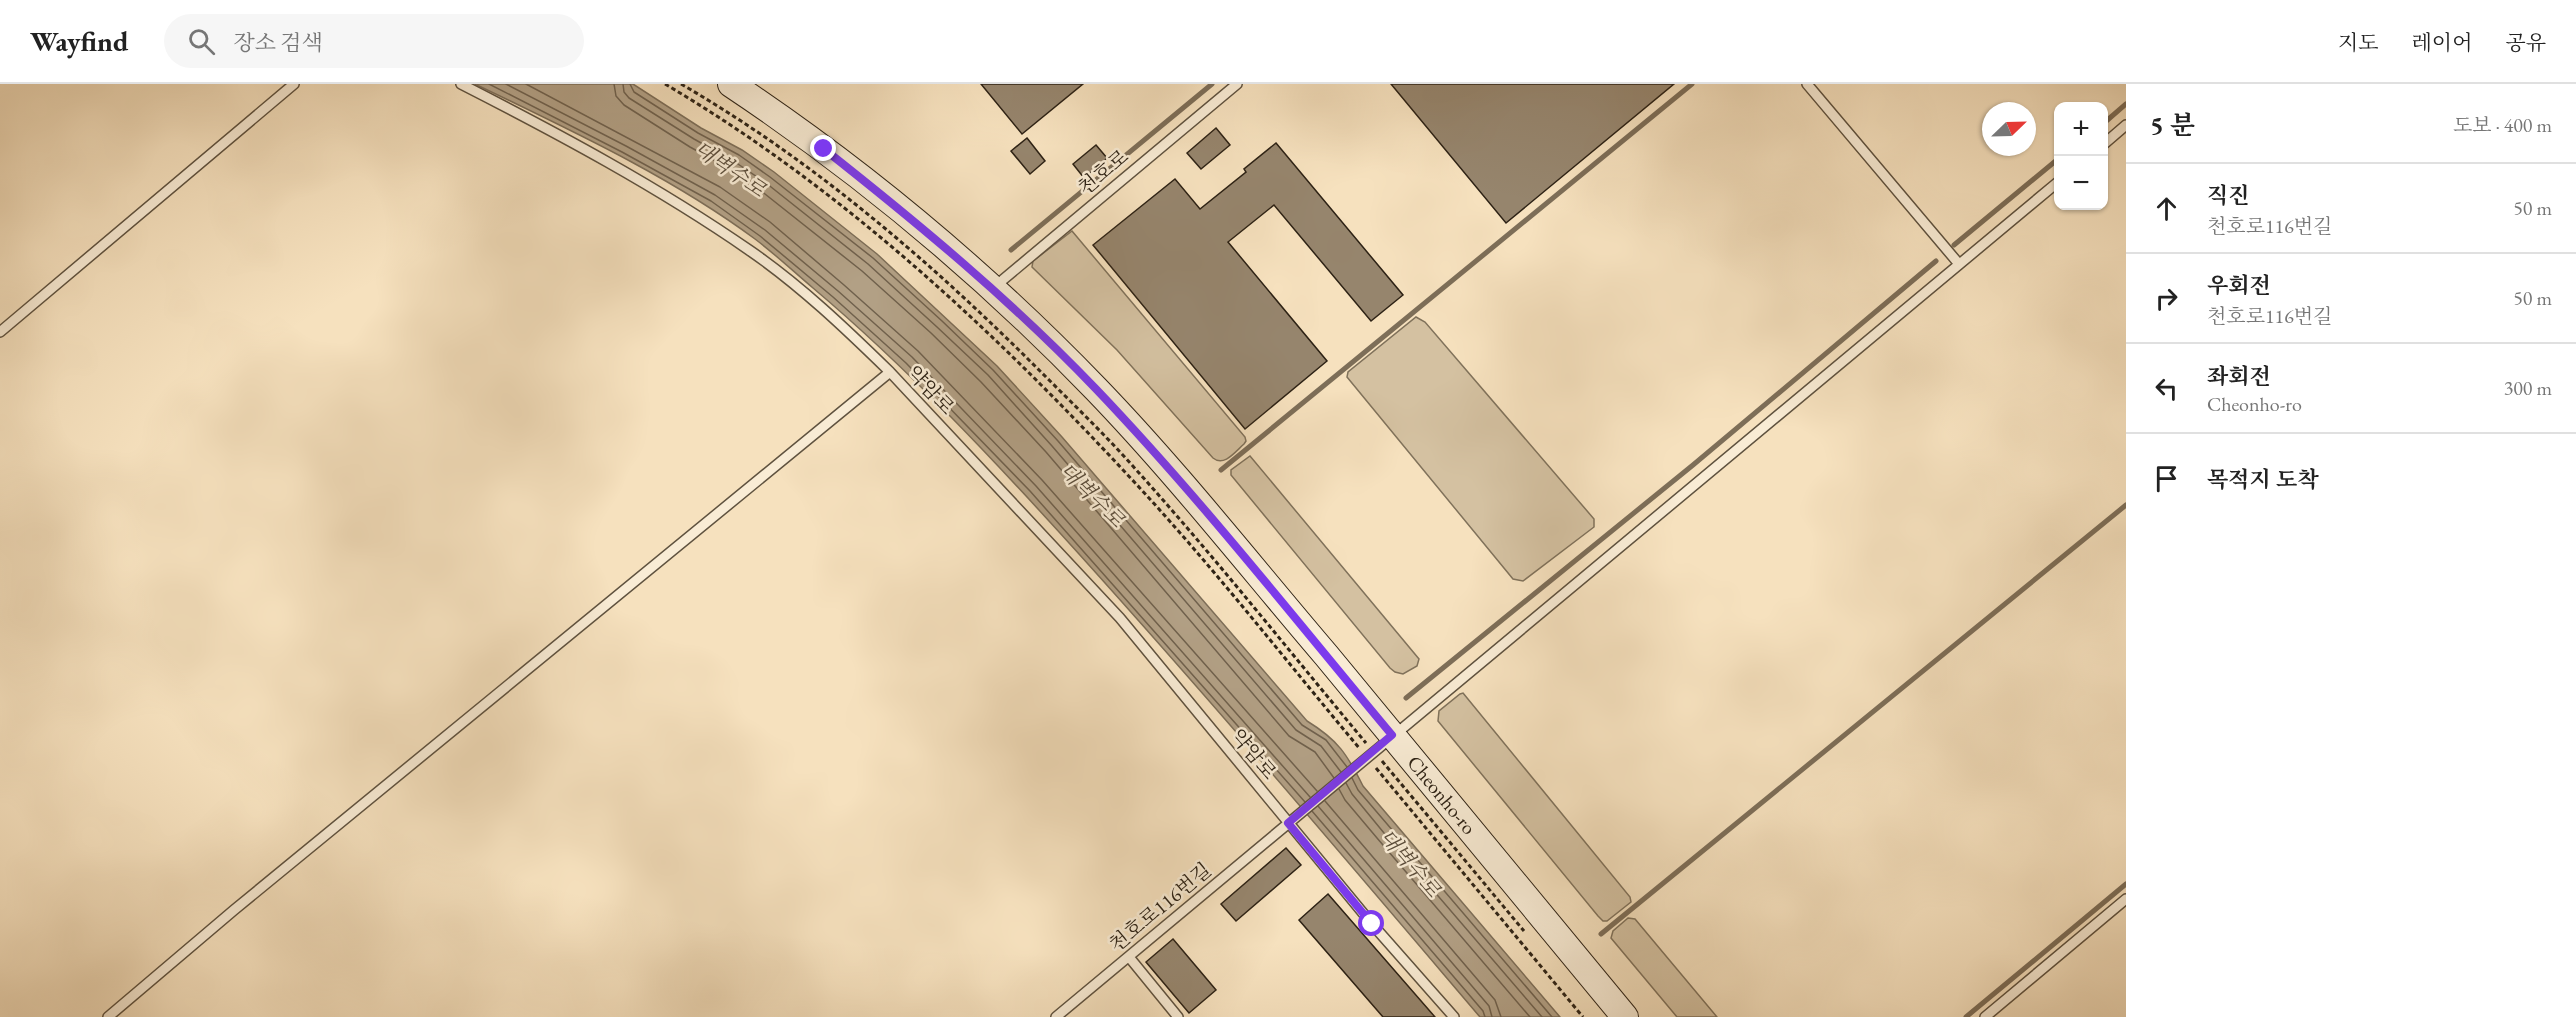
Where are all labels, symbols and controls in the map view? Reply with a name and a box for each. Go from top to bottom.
search box [164,14,584,68]
text: Wayfind [30,23,128,59]
icon: search [185,25,218,58]
text: 장소 검색 [233,28,323,57]
text: 지도 [2338,29,2379,56]
text: 레이어 [2412,29,2472,56]
text: 공유 [2505,29,2546,56]
north arrow [1982,102,2036,156]
map controls [2054,102,2108,210]
button: + [2054,102,2108,156]
text: 5 분 [2150,108,2195,142]
text: 도보 · 400 m [2453,112,2552,138]
water label: 대벽수로 [689,134,772,203]
route end [810,135,836,161]
street label: 천호로 [1072,143,1134,201]
button: − [2054,156,2108,210]
text: 직진 [2207,181,2250,210]
icon: ahead [2150,192,2183,225]
text: 50 m [2513,195,2552,221]
text: 천호로116번길 [2207,213,2332,239]
text: 우회전 [2207,271,2271,300]
icon: right [2150,282,2183,315]
text: 50 m [2513,285,2552,311]
text: 천호로116번길 [2207,303,2332,329]
street label: 약암로 [902,360,960,420]
text: 좌회전 [2207,362,2271,391]
icon: left [2150,372,2183,405]
text: 300 m [2504,375,2552,401]
text: Cheonho-ro [2207,391,2302,417]
water label: 대벽수로 [1054,456,1131,533]
icon: arrive [2150,462,2183,495]
text: 목적지 도착 [2207,465,2318,494]
street label: 약암로 [1225,723,1283,785]
street label: Cheonho-ro [1402,750,1482,840]
water label: 대벽수로 [1374,823,1447,903]
street label: 천호로116번길 [1104,857,1216,957]
route start [1358,910,1384,936]

